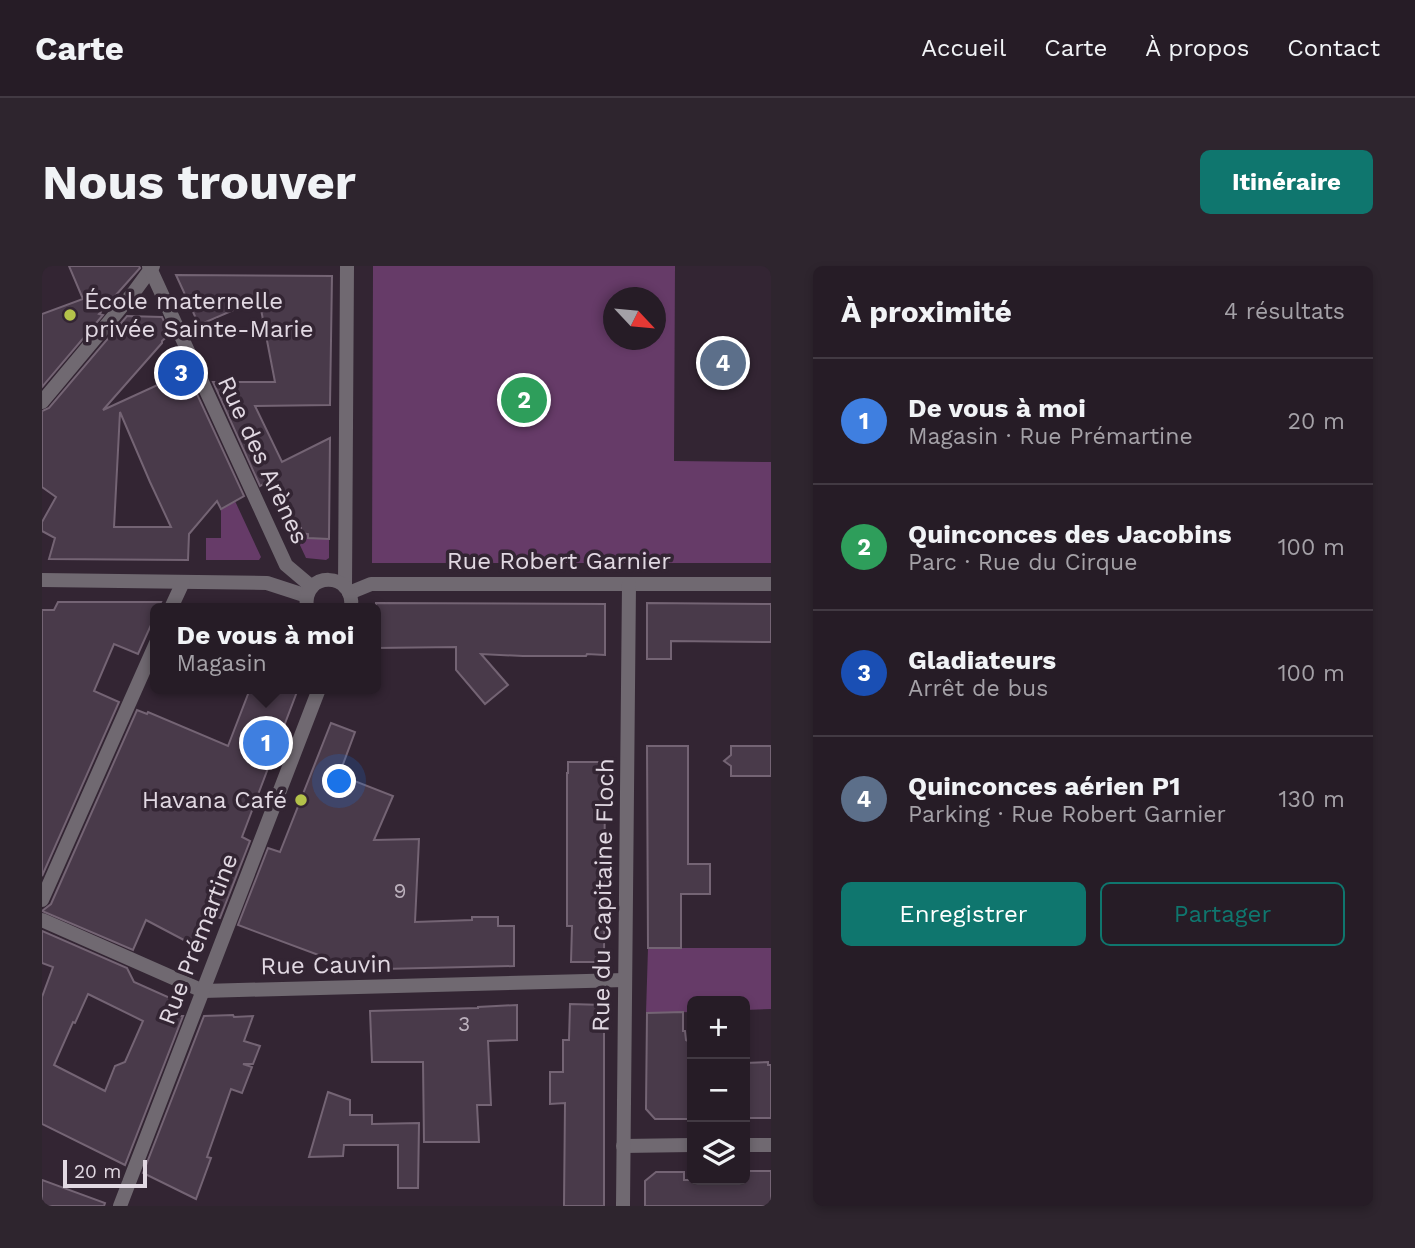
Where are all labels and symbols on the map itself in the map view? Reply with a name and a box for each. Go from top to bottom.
place label: École maternelle privée Sainte-Marie [84,287,314,343]
north arrow [603,287,666,350]
marker: École maternelle privée Sainte-Marie [62,307,78,323]
pin: 4 [700,337,746,389]
pin: 3 [158,347,204,399]
street label: Rue des Arènes [212,372,314,548]
pin: 2 [501,374,547,426]
street label: Rue Robert Garnier [447,547,671,575]
pin: 1 [243,717,289,769]
street label: Rue du Capitaine Floch [587,758,619,1032]
your location [322,764,356,798]
place label: Havana Café [142,786,287,814]
marker: Havana Café [293,792,309,808]
street label: Rue Prémartine [152,849,244,1029]
house number: 9 [394,878,406,903]
street label: Rue Cauvin [260,950,392,980]
house number: 3 [458,1011,470,1036]
scale bar [63,1157,147,1189]

